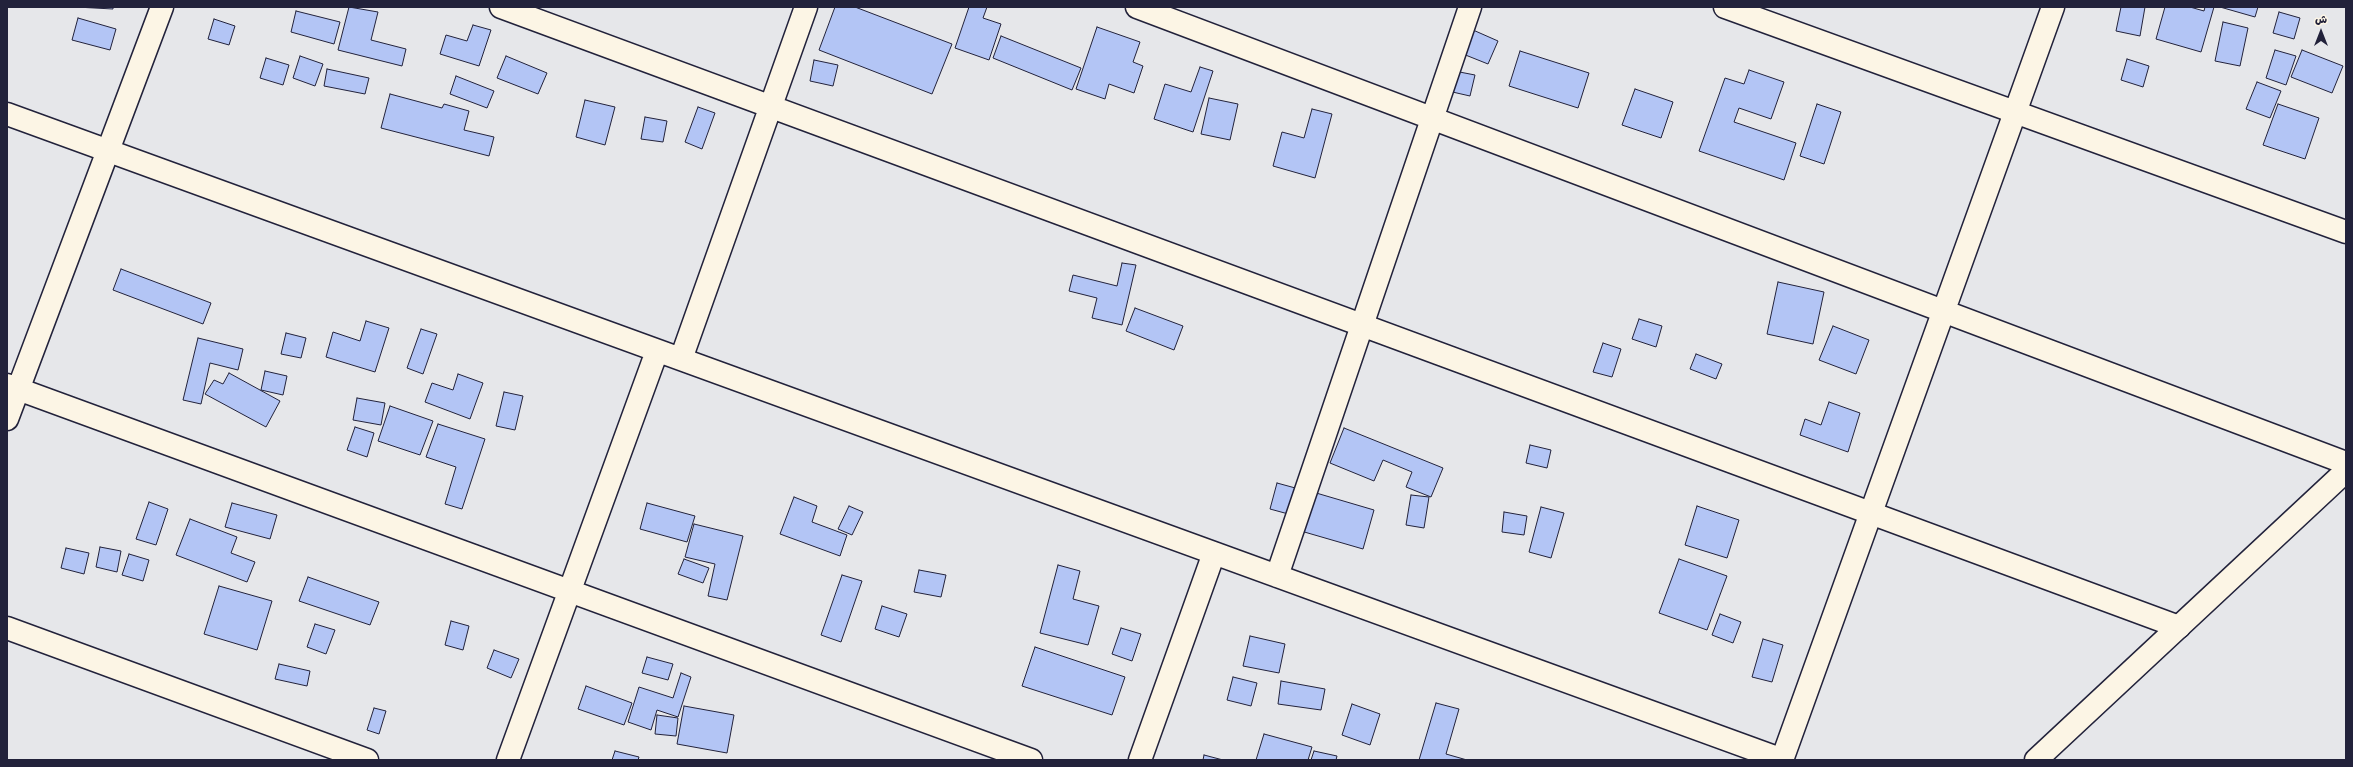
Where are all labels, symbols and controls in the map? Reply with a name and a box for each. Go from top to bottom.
north arrow [2301,12,2341,52]
text: ش [2315,12,2327,28]

